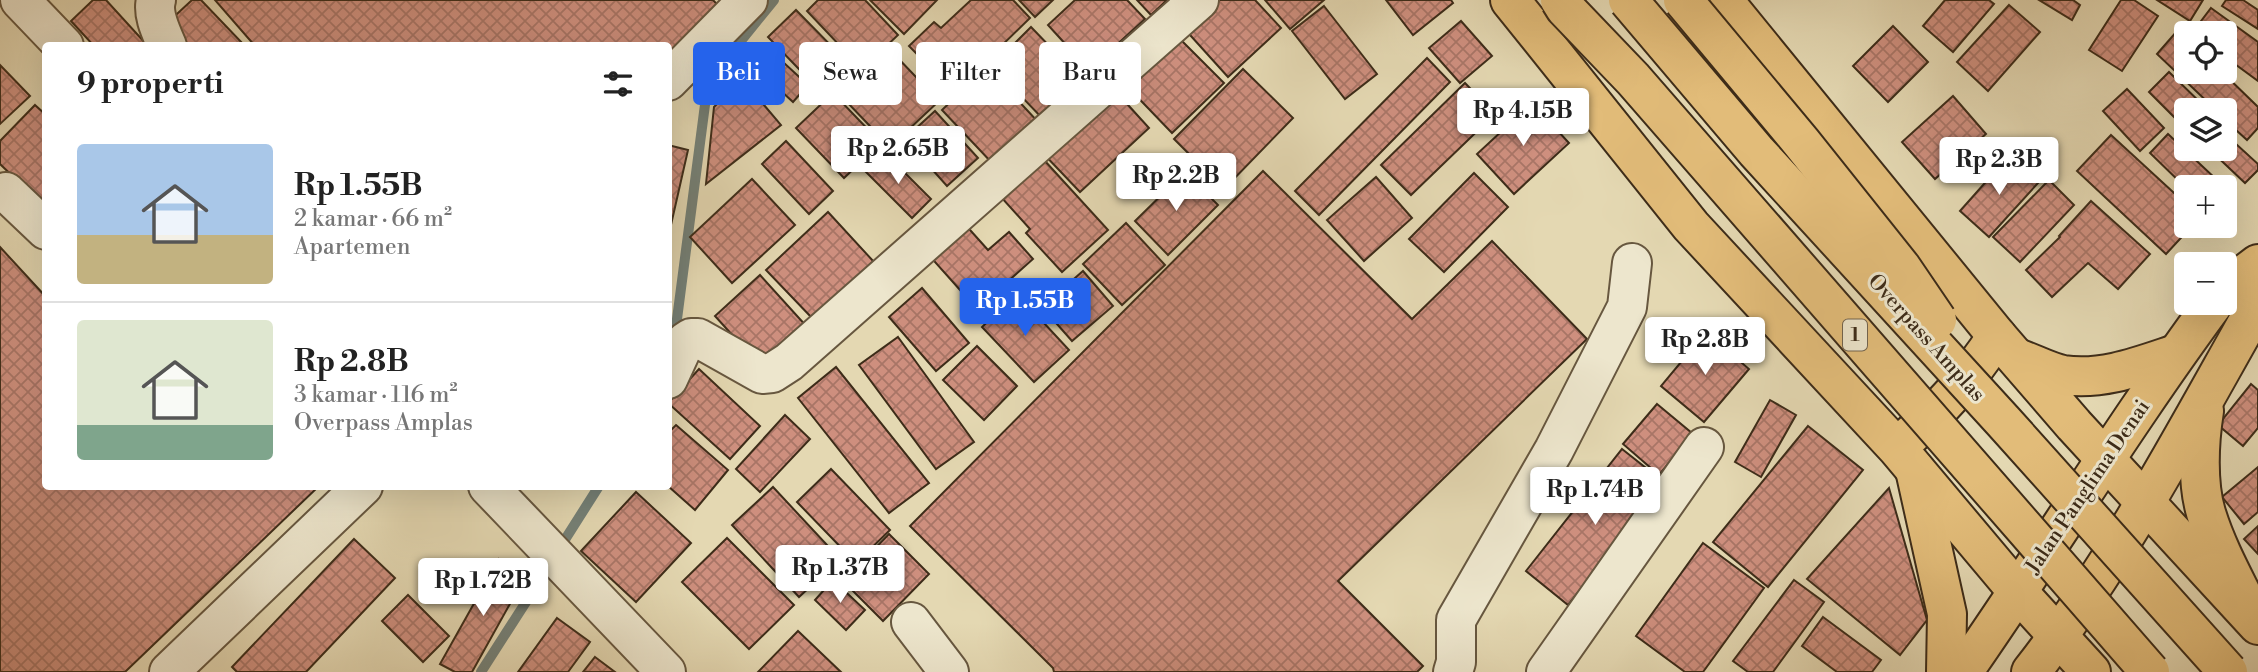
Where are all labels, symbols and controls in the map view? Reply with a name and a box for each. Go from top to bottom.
map controls [2174,21,2237,315]
button: locate [2174,21,2237,84]
chip: Beli [693,42,785,105]
chip: Sewa [799,42,902,105]
chip: Filter [916,42,1025,105]
chip: Baru [1039,42,1141,105]
text: 9 properti [77,65,224,103]
icon: filters [599,65,637,103]
pin: Rp 4.15B [1451,88,1595,148]
text: Rp 4.15B [1473,97,1573,125]
button: layers [2174,98,2237,161]
pin: Rp 2.65B [826,127,970,186]
text: Rp 2.65B [847,135,949,163]
pin: Rp 2.3B [1934,138,2064,197]
text: Rp 2.3B [1955,146,2043,174]
pin: Rp 2.2B [1111,154,1241,213]
text: Rp 2.2B [1132,162,1220,190]
text: Rp 1.55B [294,167,423,205]
icon: home [133,172,217,256]
button: + [2174,175,2237,238]
text: 2 kamar · 66 m² [294,205,452,233]
text: Apartemen [294,233,410,261]
button: − [2174,252,2237,315]
street label: Overpass Amplas [1862,269,1990,407]
pin: Rp 1.55B [953,278,1097,338]
text: Rp 1.55B [976,287,1074,315]
pin: Rp 2.8B [1640,318,1770,377]
road number: 1 [1843,320,1867,350]
text: Rp 2.8B [1661,326,1749,354]
text: Rp 2.8B [294,343,409,381]
icon: home [133,348,217,432]
text: 3 kamar · 116 m² [294,381,457,409]
street label: Jalan Panglima Denai [2020,395,2156,580]
text: Overpass Amplas [294,409,473,437]
pin: Rp 1.74B [1523,468,1667,527]
text: Rp 1.74B [1546,476,1644,504]
pin: Rp 1.37B [768,546,912,605]
text: Rp 1.37B [792,554,888,582]
pin: Rp 1.72B [411,558,555,618]
text: Rp 1.72B [434,567,532,595]

